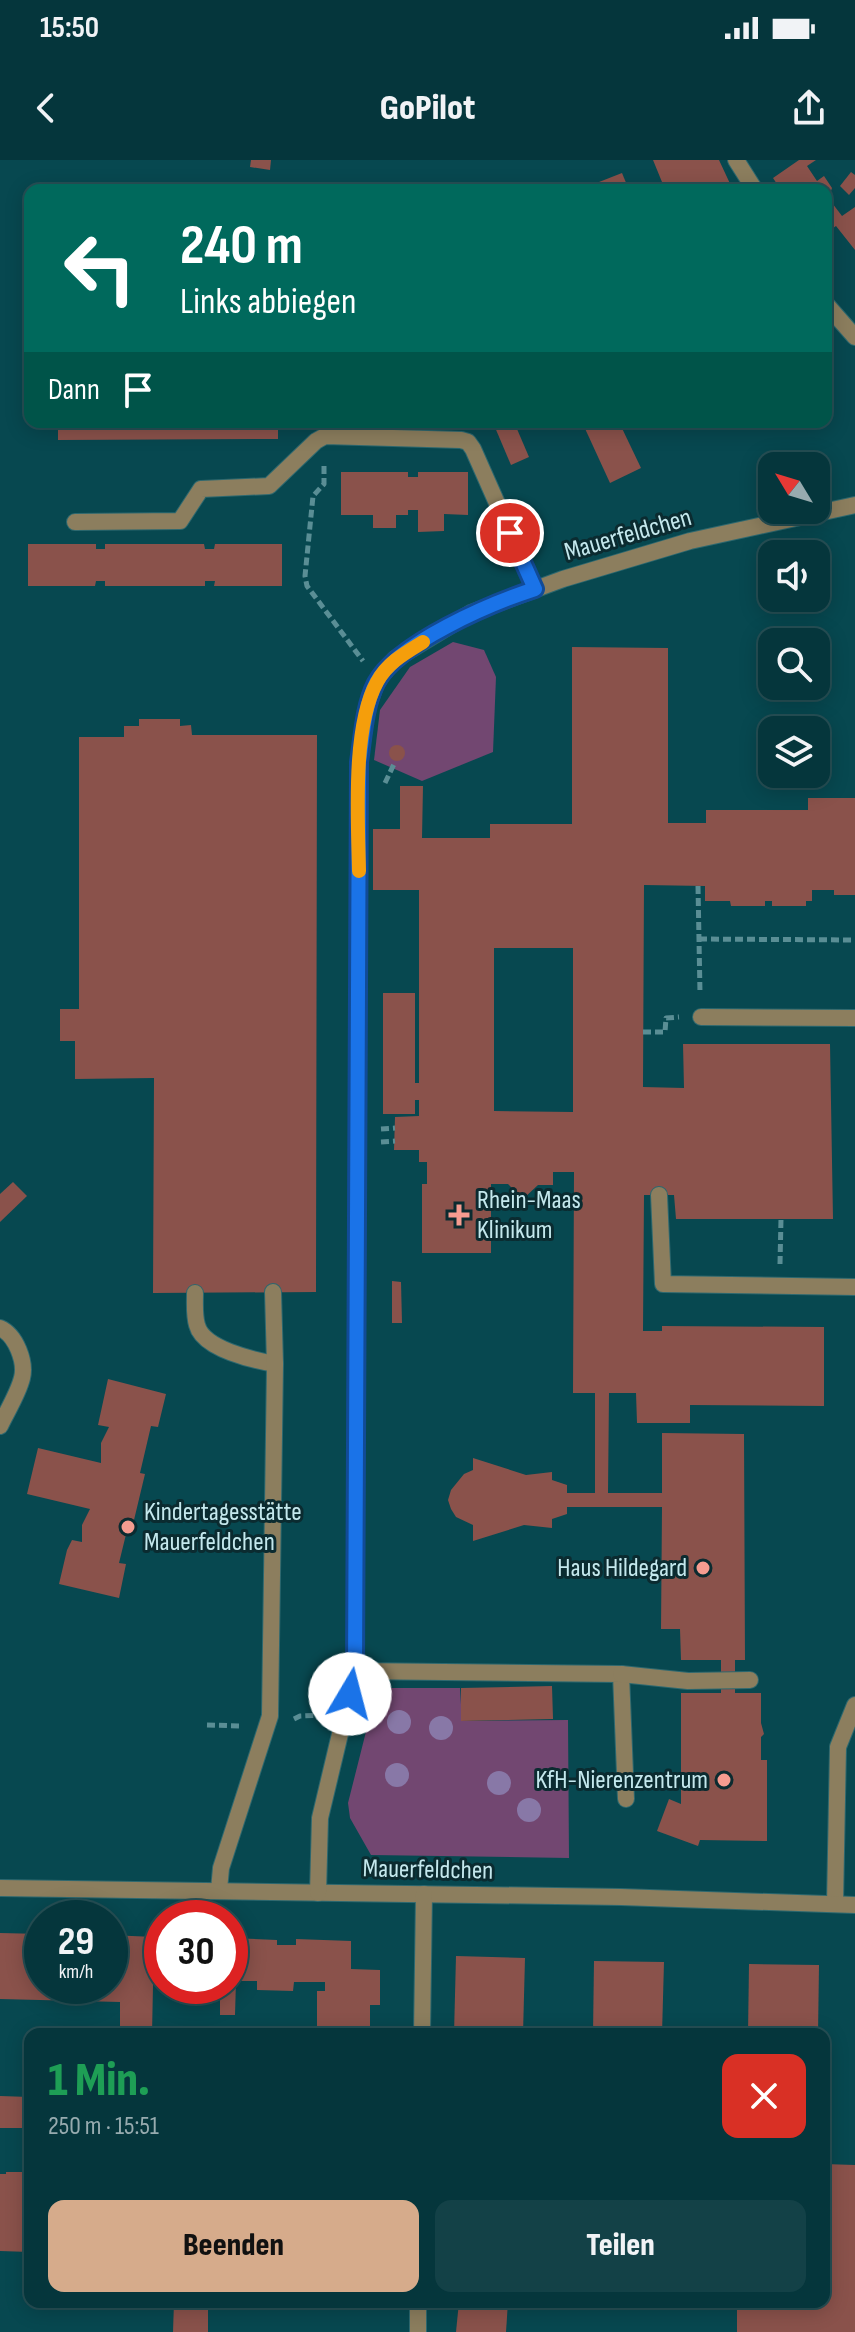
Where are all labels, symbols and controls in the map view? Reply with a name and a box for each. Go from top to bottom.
text: 15:50 [40,10,99,46]
icon: back [24,86,68,130]
icon: share [787,86,831,130]
text: GoPilot [380,87,475,130]
text: 240 m [180,213,303,280]
icon: left [48,216,152,320]
text: Links abbiegen [180,281,356,324]
icon: arrive [116,368,160,412]
text: Dann [48,372,100,408]
north arrow [758,452,830,524]
map controls [758,452,830,788]
pin [476,499,544,567]
street label: Mauerfeldchen [561,502,695,568]
icon: arrive [488,511,532,555]
button: sound [758,540,830,612]
button: search [758,628,830,700]
button: layers [758,716,830,788]
place label: Rhein-Maas Klinikum [477,1185,581,1246]
marker: Rhein-Maas Klinikum [448,1204,470,1226]
place label: Kindertagesstätte Mauerfeldchen [144,1497,302,1558]
marker: Kindertagesstätte Mauerfeldchen [119,1518,137,1536]
place label: Haus Hildegard [557,1553,687,1584]
marker: Haus Hildegard [694,1559,712,1577]
position arrow [308,1652,392,1736]
place label: KfH-Nierenzentrum [535,1765,708,1796]
marker: KfH-Nierenzentrum [715,1771,733,1789]
street label: Mauerfeldchen [362,1853,494,1887]
speed limit sign: 30 [144,1900,248,2004]
text: 29 [58,1918,94,1966]
text: km/h [59,1960,93,1984]
text: 1 Min. [48,2052,150,2109]
button: close [722,2054,806,2138]
text: 250 m · 15:51 [48,2111,159,2142]
button: Beenden [48,2200,419,2292]
button: Teilen [435,2200,806,2292]

